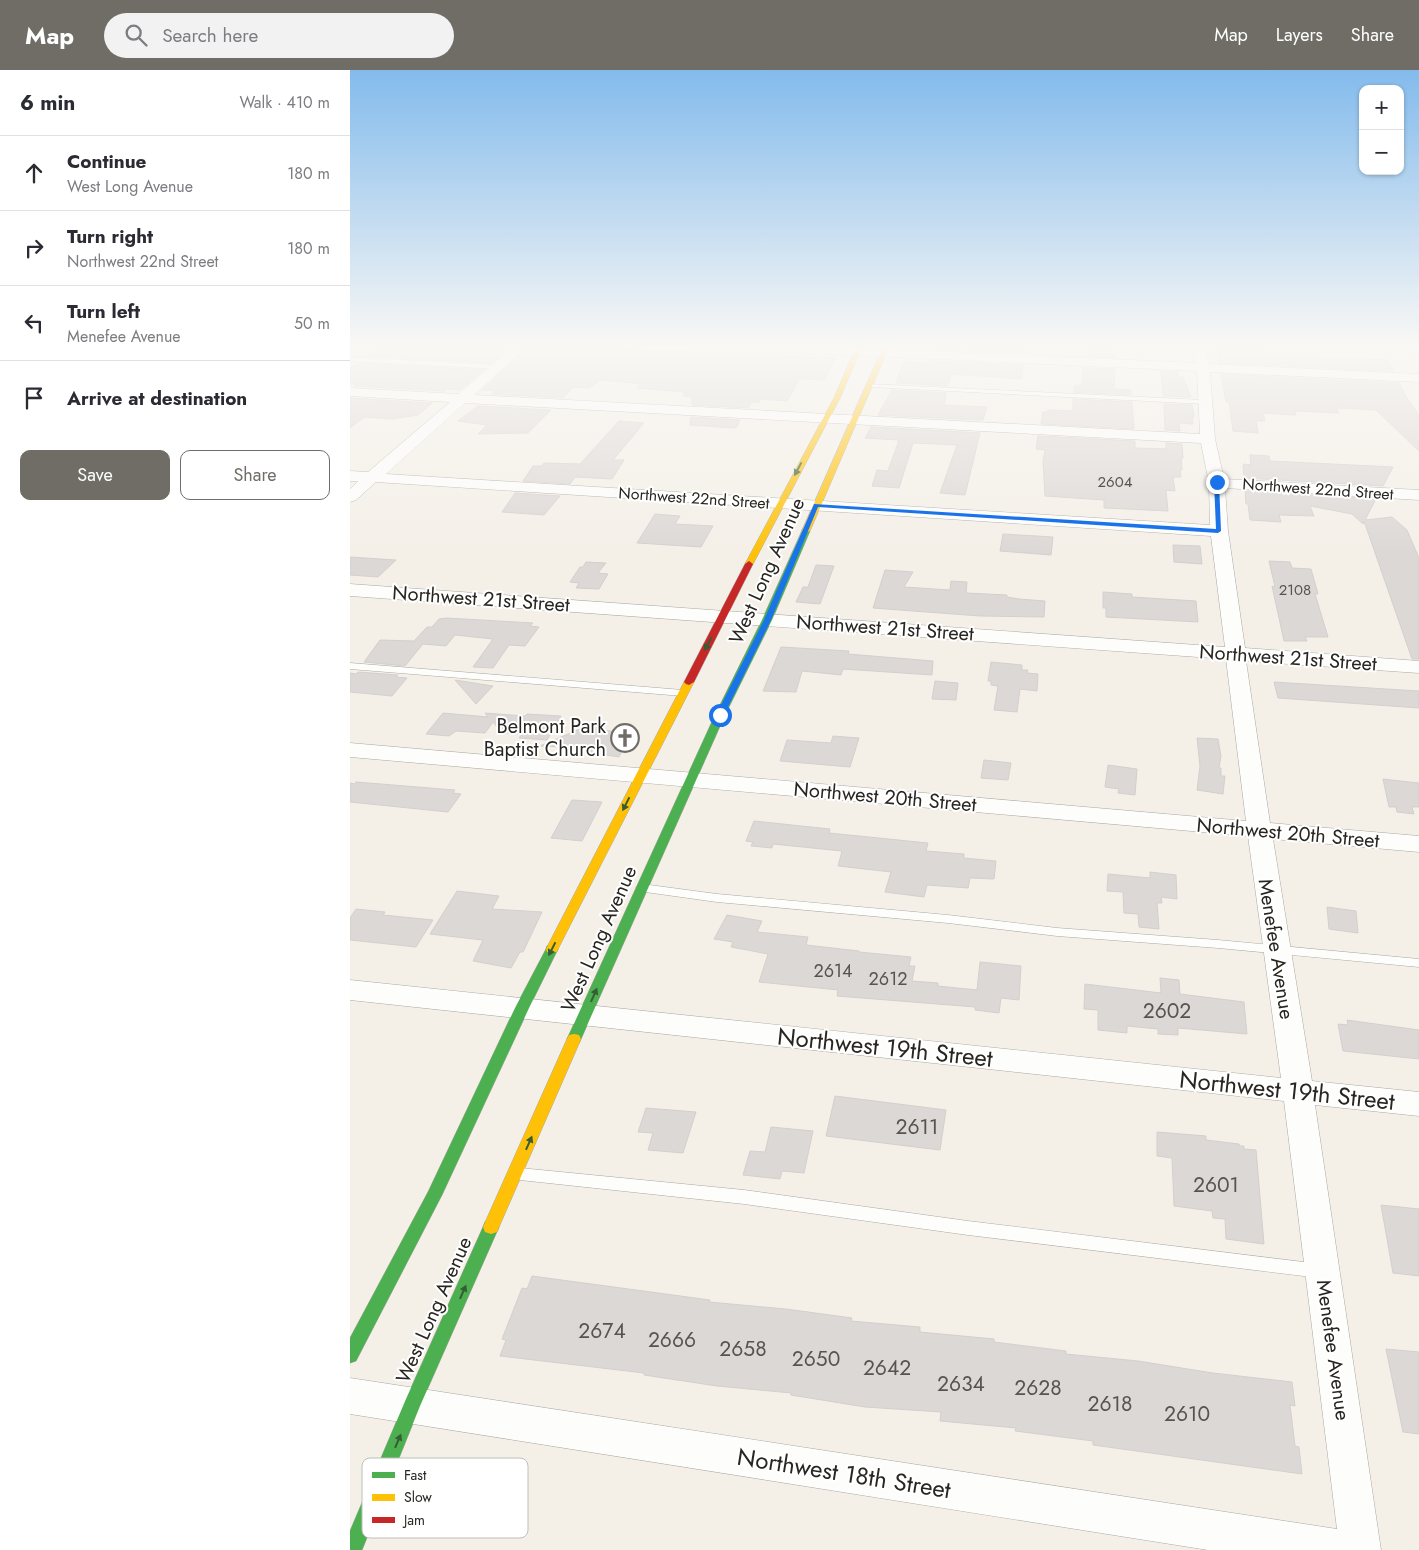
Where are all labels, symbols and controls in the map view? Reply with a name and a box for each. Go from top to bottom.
search box [104,13,454,58]
text: Map [25,18,74,53]
icon: search [122,21,150,49]
text: Search here [162,22,258,49]
text: Map [1214,22,1248,48]
text: Layers [1276,22,1323,48]
text: Share [1351,22,1394,48]
map controls [1359,85,1404,175]
button: + [1359,85,1404,130]
text: 6 min [20,88,75,118]
text: Walk · 410 m [240,91,330,114]
button: − [1359,130,1404,175]
text: Continue [67,148,146,175]
icon: ahead [20,159,48,187]
text: 180 m [287,162,330,185]
text: West Long Avenue [67,175,193,198]
text: Turn right [67,223,153,250]
icon: right [20,234,48,262]
text: 180 m [287,237,330,260]
text: Northwest 22nd Street [67,250,218,273]
text: Turn left [67,298,140,325]
icon: left [20,309,48,337]
text: 50 m [294,312,330,335]
text: Menefee Avenue [67,325,181,348]
icon: arrive [20,384,48,412]
text: Arrive at destination [67,385,247,412]
button: Save [20,450,170,500]
button: Share [180,450,330,500]
one-way arrow [794,461,802,476]
house number: 2604 [1098,471,1133,493]
route end [1206,471,1229,494]
street label: Northwest 22nd Street [1242,472,1394,506]
street label: Northwest 22nd Street [618,481,770,515]
street label: West Long Avenue [722,493,812,649]
street label: Northwest 21st Street [391,578,571,620]
house number: 2108 [1279,579,1311,601]
street label: Northwest 21st Street [795,607,975,649]
one-way arrow [704,637,712,652]
street label: Northwest 21st Street [1198,637,1378,679]
route start [709,704,732,727]
place label: Belmont Park Baptist Church [484,712,606,764]
church icon: Belmont Park Baptist Church [610,723,640,753]
street label: Northwest 20th Street [792,775,978,819]
one-way arrow [621,797,630,812]
street label: Northwest 20th Street [1195,811,1381,855]
street label: West Long Avenue [554,861,644,1017]
street label: Menefee Avenue [1251,877,1301,1021]
one-way arrow [548,942,556,956]
house number: 2614 [813,958,853,984]
house number: 2612 [869,966,907,992]
one-way arrow [591,988,599,1002]
house number: 2602 [1143,996,1191,1026]
street label: Northwest 19th Street [775,1018,995,1076]
street label: Northwest 19th Street [1177,1061,1397,1119]
house number: 2611 [896,1112,938,1142]
one-way arrow [525,1136,533,1150]
house number: 2601 [1193,1170,1239,1200]
street label: West Long Avenue [389,1232,479,1388]
street label: Menefee Avenue [1309,1278,1357,1422]
one-way arrow [459,1285,467,1299]
house number: 2674 [578,1316,626,1346]
house number: 2666 [648,1325,696,1355]
house number: 2658 [719,1334,767,1364]
house number: 2650 [792,1344,840,1374]
house number: 2642 [863,1353,911,1383]
house number: 2634 [937,1369,985,1399]
house number: 2628 [1014,1373,1062,1403]
house number: 2618 [1088,1389,1132,1419]
house number: 2610 [1164,1399,1210,1429]
one-way arrow [394,1433,402,1448]
street label: Northwest 18th Street [735,1439,954,1507]
legend [362,1458,528,1538]
text: Fast [404,1465,427,1485]
text: Slow [404,1487,432,1507]
text: Jam [402,1510,425,1530]

